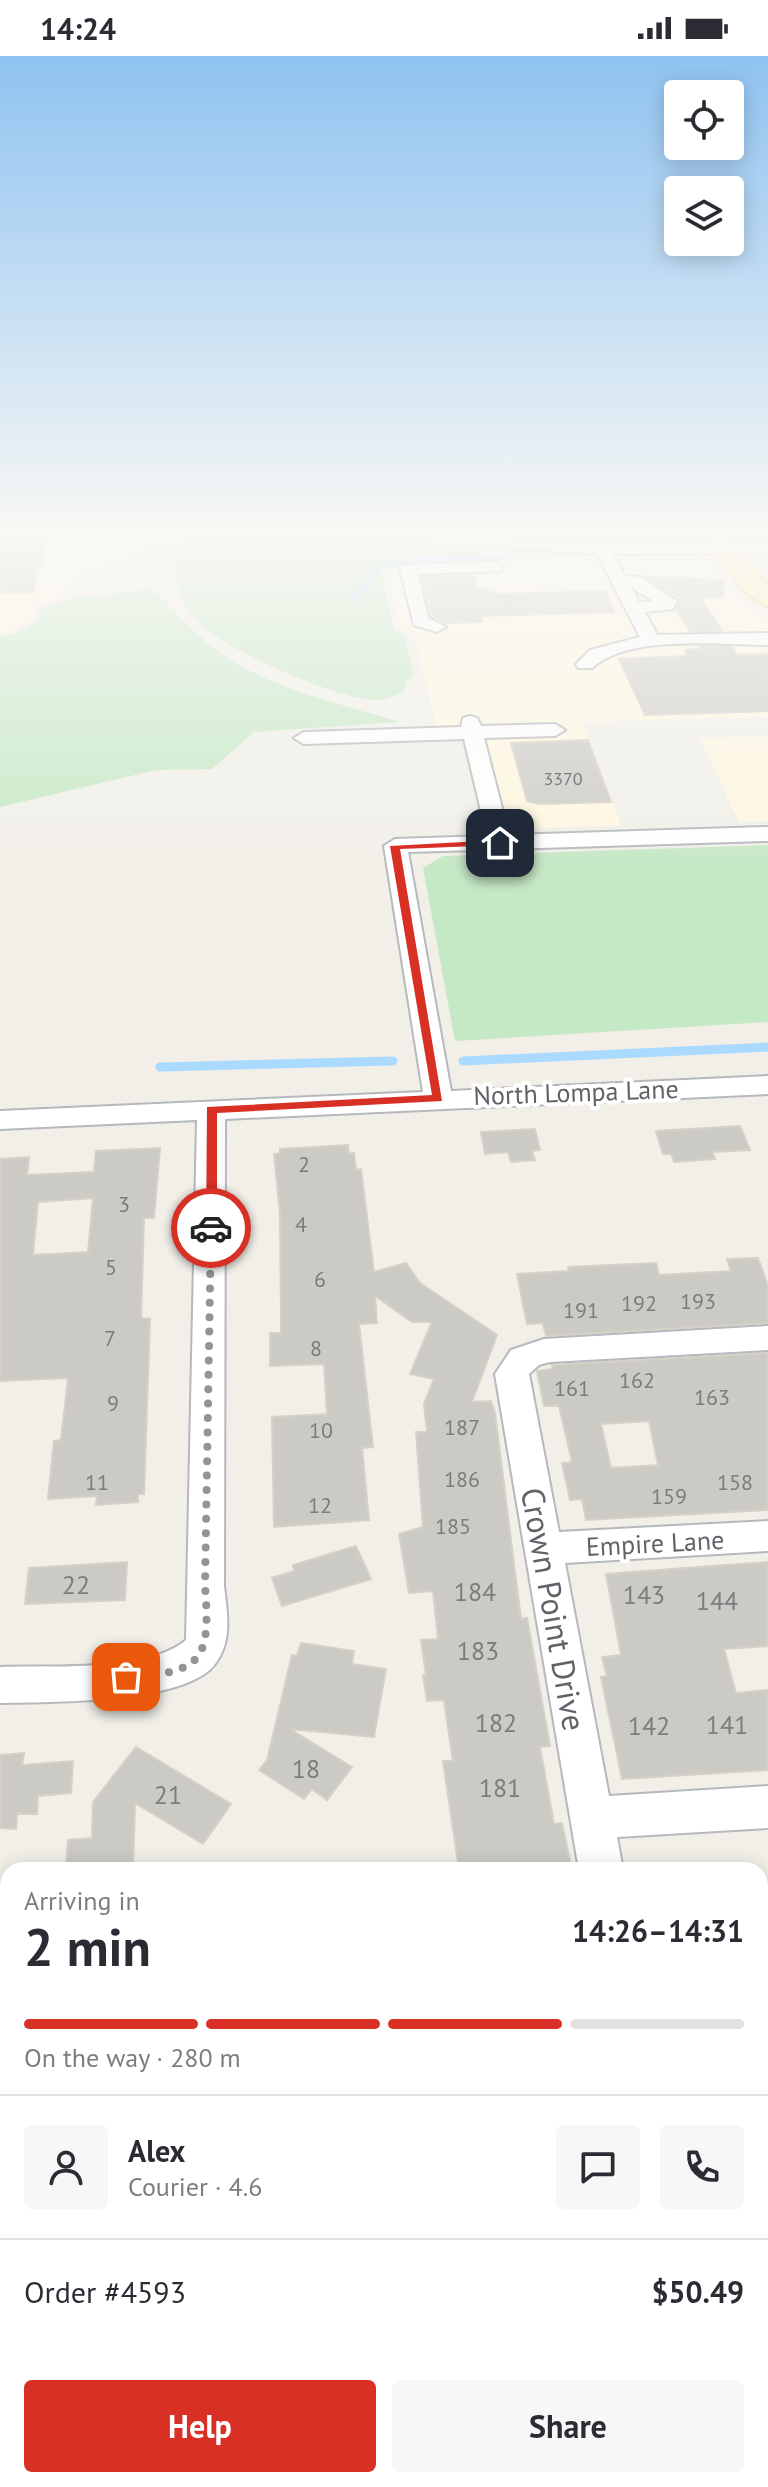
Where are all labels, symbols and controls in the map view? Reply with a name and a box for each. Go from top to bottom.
text: 14:24 [40,9,116,48]
map controls [664,80,744,256]
button: locate [664,80,744,160]
button: layers [664,176,744,256]
house number: 3370 [543,767,583,790]
pin [466,809,534,877]
icon: home [478,821,522,865]
street label: North Lompa Lane [473,1072,679,1112]
house number: 2 [298,1150,310,1178]
courier [171,1188,251,1268]
house number: 3 [118,1190,130,1218]
icon: car [189,1206,233,1250]
house number: 4 [295,1210,307,1238]
house number: 5 [105,1253,117,1281]
house number: 6 [314,1265,326,1293]
house number: 193 [680,1287,716,1315]
house number: 192 [621,1289,657,1317]
house number: 191 [563,1296,599,1324]
house number: 7 [104,1324,116,1352]
house number: 8 [310,1334,322,1362]
house number: 162 [619,1366,655,1394]
house number: 161 [554,1374,590,1402]
house number: 163 [694,1383,730,1411]
house number: 9 [107,1389,119,1417]
house number: 187 [444,1413,480,1441]
house number: 10 [309,1416,333,1444]
house number: 186 [444,1465,480,1493]
house number: 11 [85,1468,109,1496]
house number: 158 [717,1468,753,1496]
house number: 159 [651,1482,687,1510]
street label: Crown Point Drive [512,1484,596,1734]
house number: 12 [308,1491,332,1519]
house number: 185 [435,1512,471,1540]
street label: Empire Lane [585,1523,725,1563]
house number: 22 [62,1568,90,1601]
house number: 184 [454,1575,496,1608]
house number: 143 [623,1578,665,1611]
house number: 144 [696,1584,738,1617]
house number: 183 [457,1634,499,1667]
pin [92,1643,160,1711]
icon: bag [104,1655,148,1699]
house number: 182 [475,1706,517,1739]
house number: 141 [706,1708,748,1741]
house number: 142 [628,1709,670,1742]
house number: 18 [292,1752,320,1785]
house number: 181 [479,1771,521,1804]
house number: 21 [154,1778,182,1811]
text: Arriving in [24,1884,140,1917]
text: 14:26–14:31 [572,1911,744,1950]
text: 2 min [24,1913,151,1980]
text: On the way · 280 m [24,2041,241,2074]
button: person [24,2125,108,2209]
button: chat [556,2125,640,2209]
button: phone [660,2125,744,2209]
text: Alex [128,2131,185,2170]
text: Courier · 4.6 [128,2170,262,2203]
text: Order #4593 [24,2272,186,2311]
text: $50.49 [652,2272,744,2311]
button: Help [24,2380,376,2472]
button: Share [392,2380,744,2472]

